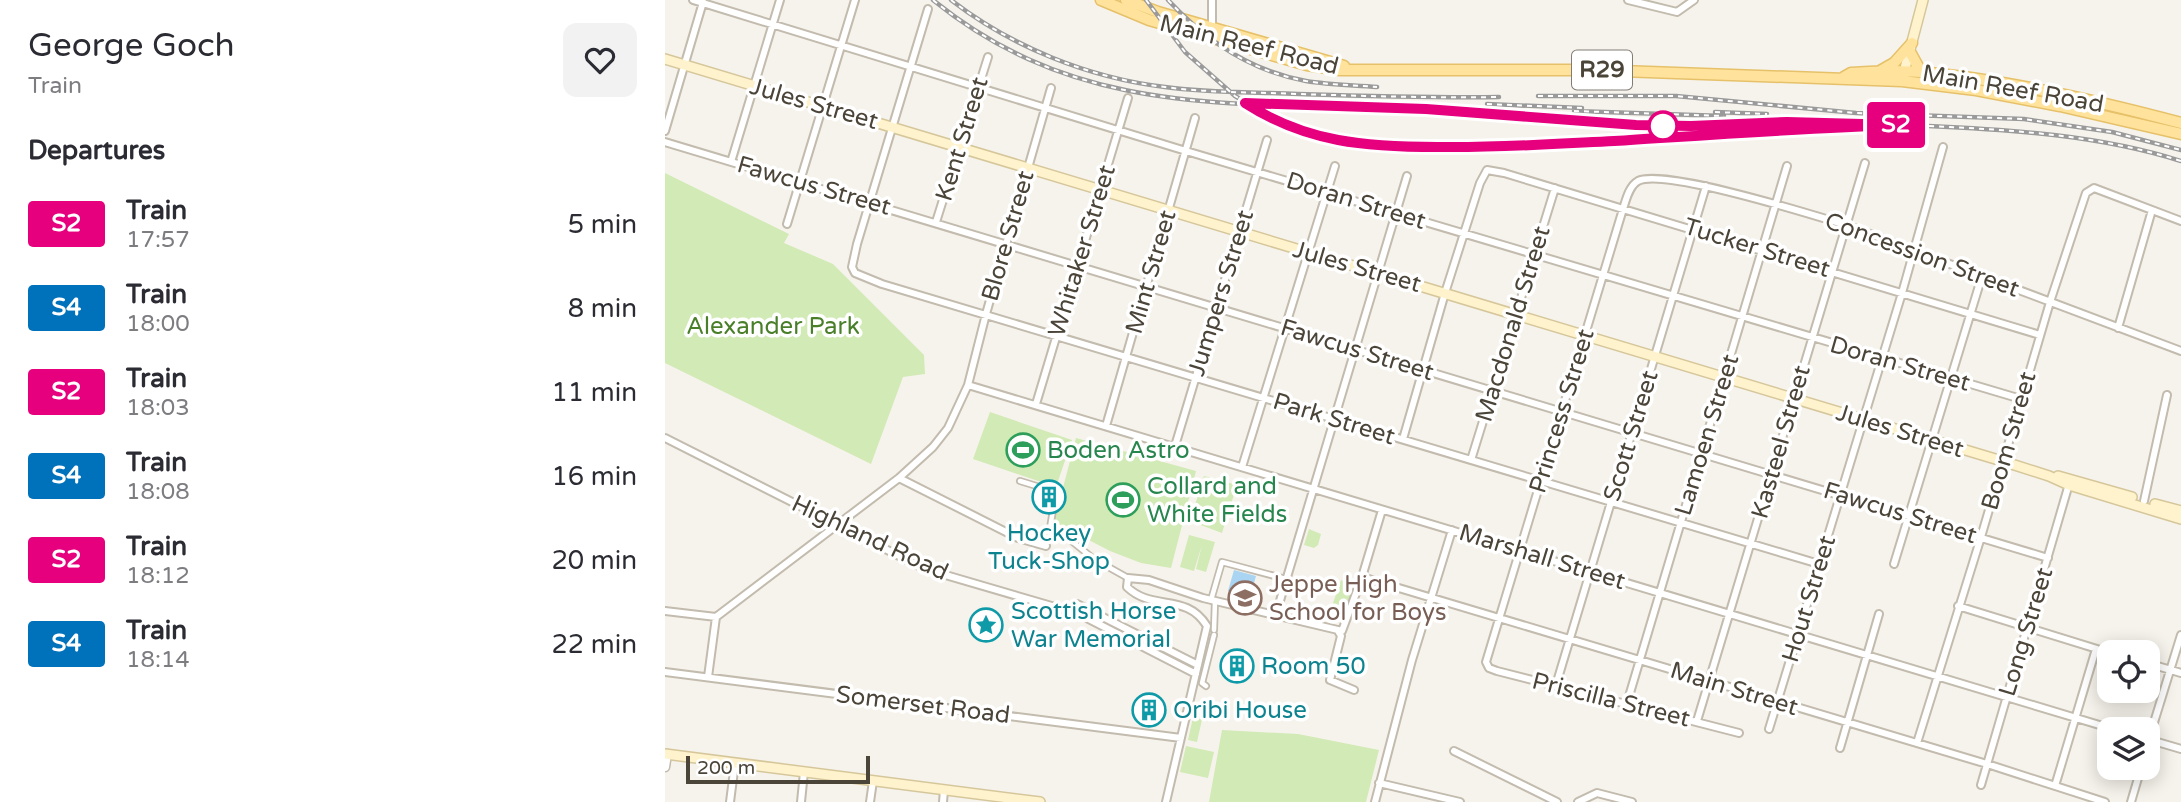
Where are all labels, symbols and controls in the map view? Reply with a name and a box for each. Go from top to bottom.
street label: Main Reef Road [1156,9,1342,81]
button: heart [563,23,637,97]
text: George Goch [28,26,235,65]
road number: R29 [1572,50,1632,90]
street label: Main Reef Road [1920,59,2106,119]
text: Train [28,72,82,100]
street label: Jules Street [747,72,881,136]
street label: Kent Street [929,74,995,204]
line badge: S2 [1865,102,1927,148]
text: S2 [1881,110,1911,139]
unlabelled marker [1648,111,1678,141]
text: Departures [28,135,165,166]
street label: Fawcus Street [734,150,894,222]
street label: Whitaker Street [1042,162,1122,340]
street label: Doran Street [1283,166,1429,236]
street label: Blore Street [976,167,1040,305]
text: Train [126,195,187,226]
street label: Jumpers Street [1182,206,1260,380]
street label: Concession Street [1821,206,2023,304]
street label: Mint Street [1120,207,1182,337]
text: S2 [52,209,81,238]
text: 5 min [568,209,637,240]
street label: Tucker Street [1681,212,1833,284]
street label: Macdonald Street [1469,223,1557,425]
text: 17:57 [126,226,190,254]
street label: Jules Street [1290,235,1424,299]
text: Train [126,279,187,310]
text: S4 [52,293,81,322]
text: 8 min [568,293,637,324]
text: 18:00 [126,310,190,338]
park label: Alexander Park [686,312,860,341]
street label: Fawcus Street [1277,313,1437,387]
street label: Princess Street [1523,326,1601,496]
street label: Doran Street [1827,330,1973,398]
street label: Lamoen Street [1669,351,1745,519]
street label: Kasteel Street [1745,362,1817,522]
text: Train [126,363,187,394]
street label: Scott Street [1597,367,1665,505]
street label: Boom Street [1975,368,2043,514]
text: S2 [52,377,81,406]
text: 11 min [551,377,637,408]
street label: Park Street [1269,387,1399,451]
text: 18:03 [126,394,190,422]
street label: Jules Street [1833,398,1967,464]
sports icon: Boden Astro [1004,431,1042,469]
place label: Boden Astro [1047,436,1190,465]
text: Train [126,447,187,478]
text: S4 [52,461,81,490]
text: 16 min [551,461,637,492]
place label: Collard and White Fields [1147,472,1287,529]
street label: Fawcus Street [1820,476,1980,550]
text: 18:08 [126,478,190,506]
building icon: Hockey Tuck-Shop [1030,478,1068,516]
sports icon: Collard and White Fields [1104,481,1142,519]
street label: Highland Road [787,489,953,587]
street label: Marshall Street [1455,518,1629,596]
place label: Hockey Tuck-Shop [988,519,1110,576]
text: Train [126,531,187,562]
street label: Hout Street [1776,532,1842,666]
text: S2 [52,545,81,574]
text: 20 min [551,545,637,576]
text: 18:12 [126,562,190,590]
street label: Long Street [1993,564,2059,700]
place label: Jeppe High School for Boys [1269,570,1446,627]
school or university icon: Jeppe High School for Boys [1226,579,1264,617]
place label: Scottish Horse War Memorial [1011,597,1176,654]
place icon: Scottish Horse War Memorial [967,606,1005,644]
text: Train [126,615,187,646]
text: S4 [52,629,81,658]
text: 22 min [551,629,637,660]
map controls [2097,640,2160,780]
button: locate [2097,640,2160,703]
text: 18:14 [126,646,190,674]
building icon: Room 50 [1218,647,1256,685]
place label: Room 50 [1261,652,1366,681]
street label: Main Street [1667,656,1801,722]
street label: Priscilla Street [1529,666,1693,734]
street label: Somerset Road [834,680,1012,730]
building icon: Oribi House [1130,691,1168,729]
place label: Oribi House [1173,696,1307,725]
button: layers [2097,717,2160,780]
scale bar [686,753,870,785]
text: 200 m [697,757,755,779]

